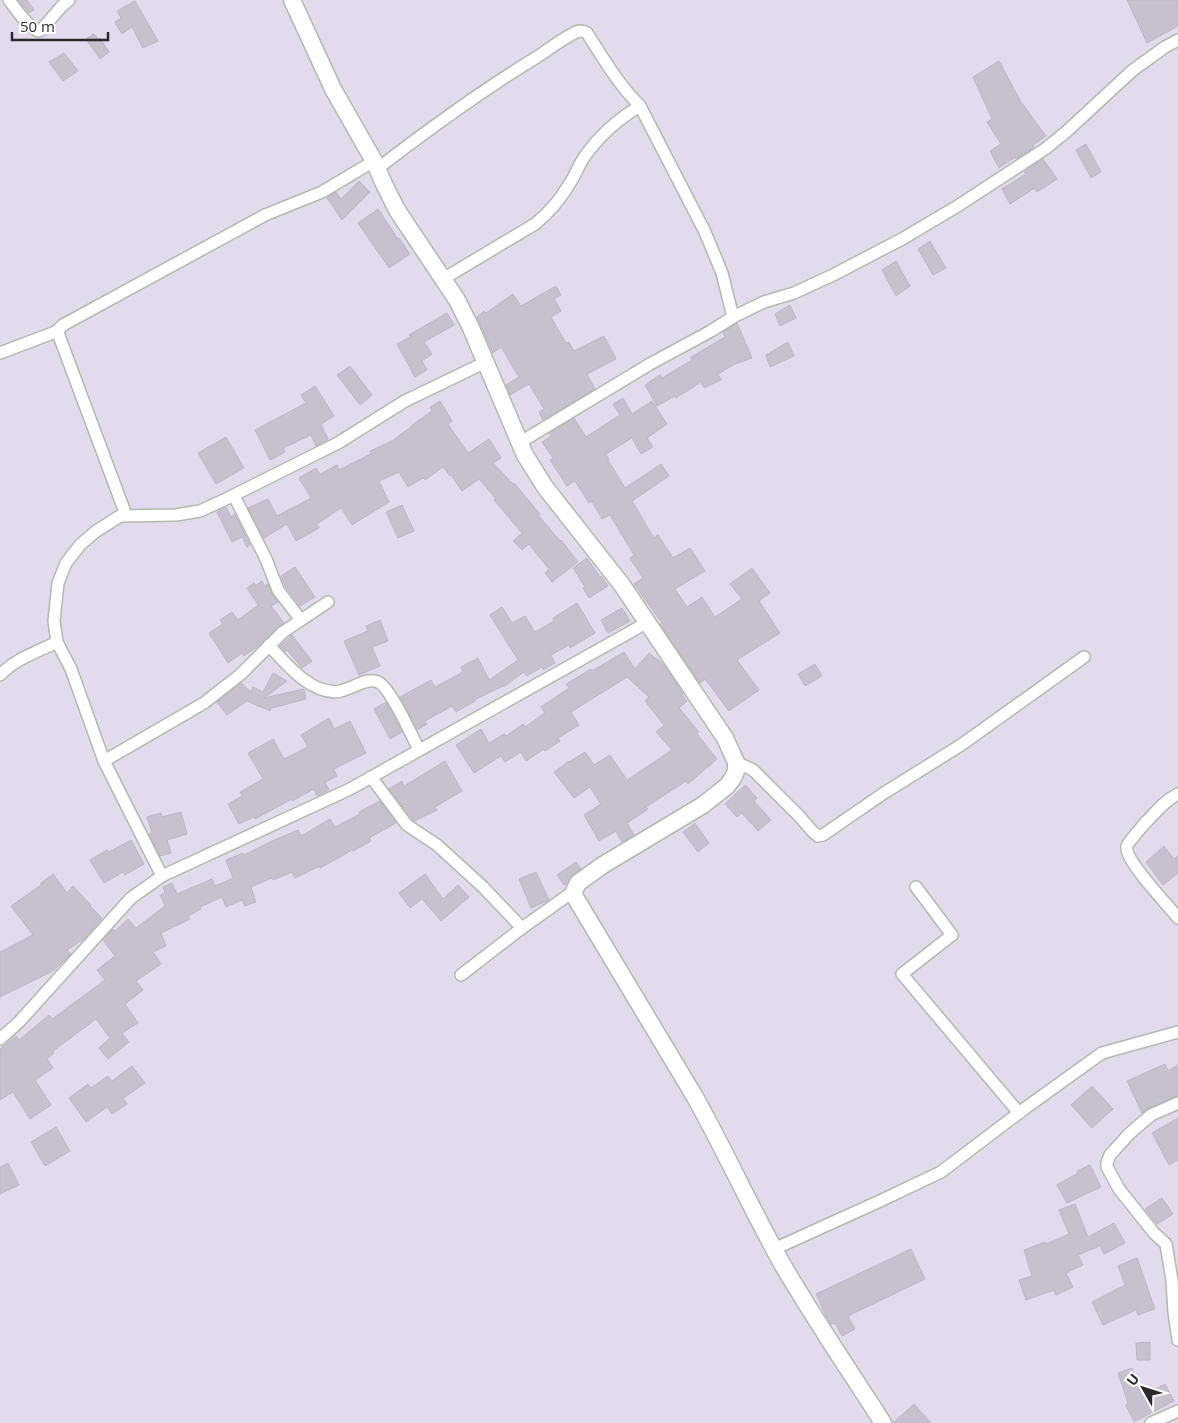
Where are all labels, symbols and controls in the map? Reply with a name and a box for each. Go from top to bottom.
scale bar [12,10,109,42]
text: 50 m [20,16,55,36]
north arrow [1118,1363,1168,1413]
text: U [1122,1369,1143,1390]

